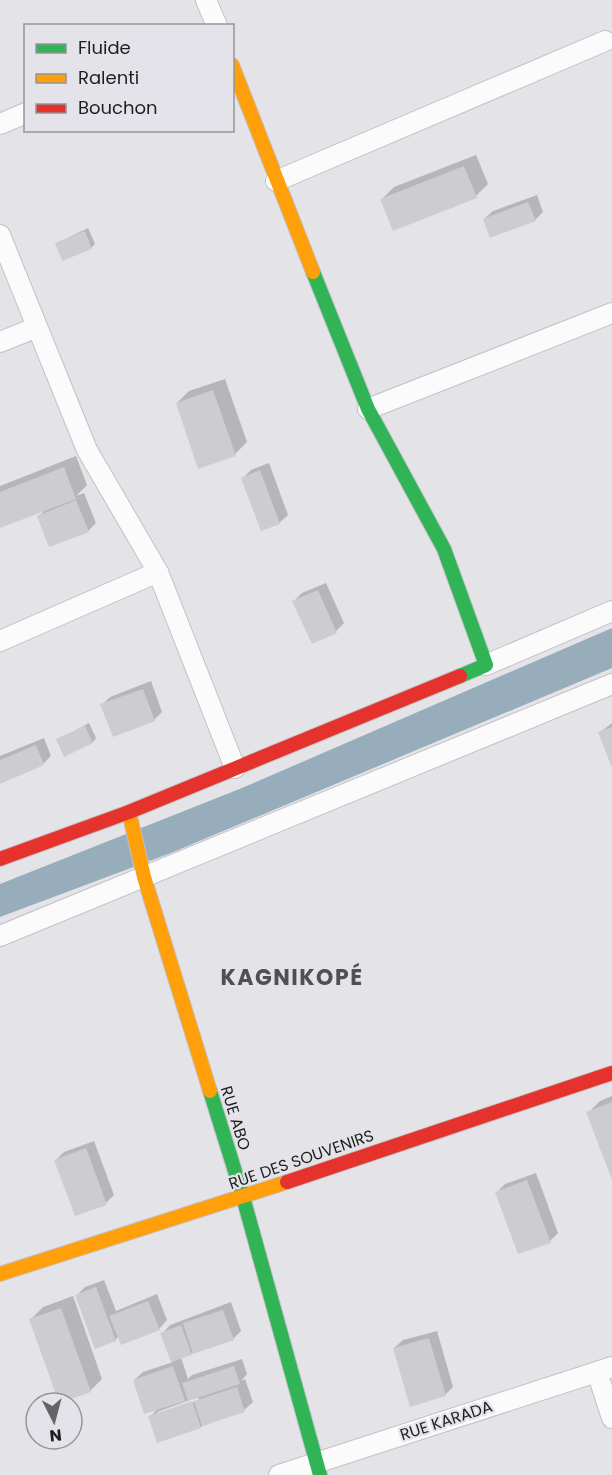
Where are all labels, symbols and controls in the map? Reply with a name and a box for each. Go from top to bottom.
legend [24,24,234,132]
text: Fluide [78,35,131,60]
text: Ralenti [78,65,139,90]
text: Bouchon [78,95,158,120]
district label: KAGNIKOPÉ [220,962,364,993]
street label: RUE ABO [215,1083,256,1153]
street label: RUE DES SOUVENIRS [225,1124,377,1195]
north arrow [24,1391,84,1451]
street label: RUE KARADA [397,1395,496,1446]
text: N [48,1423,63,1447]

